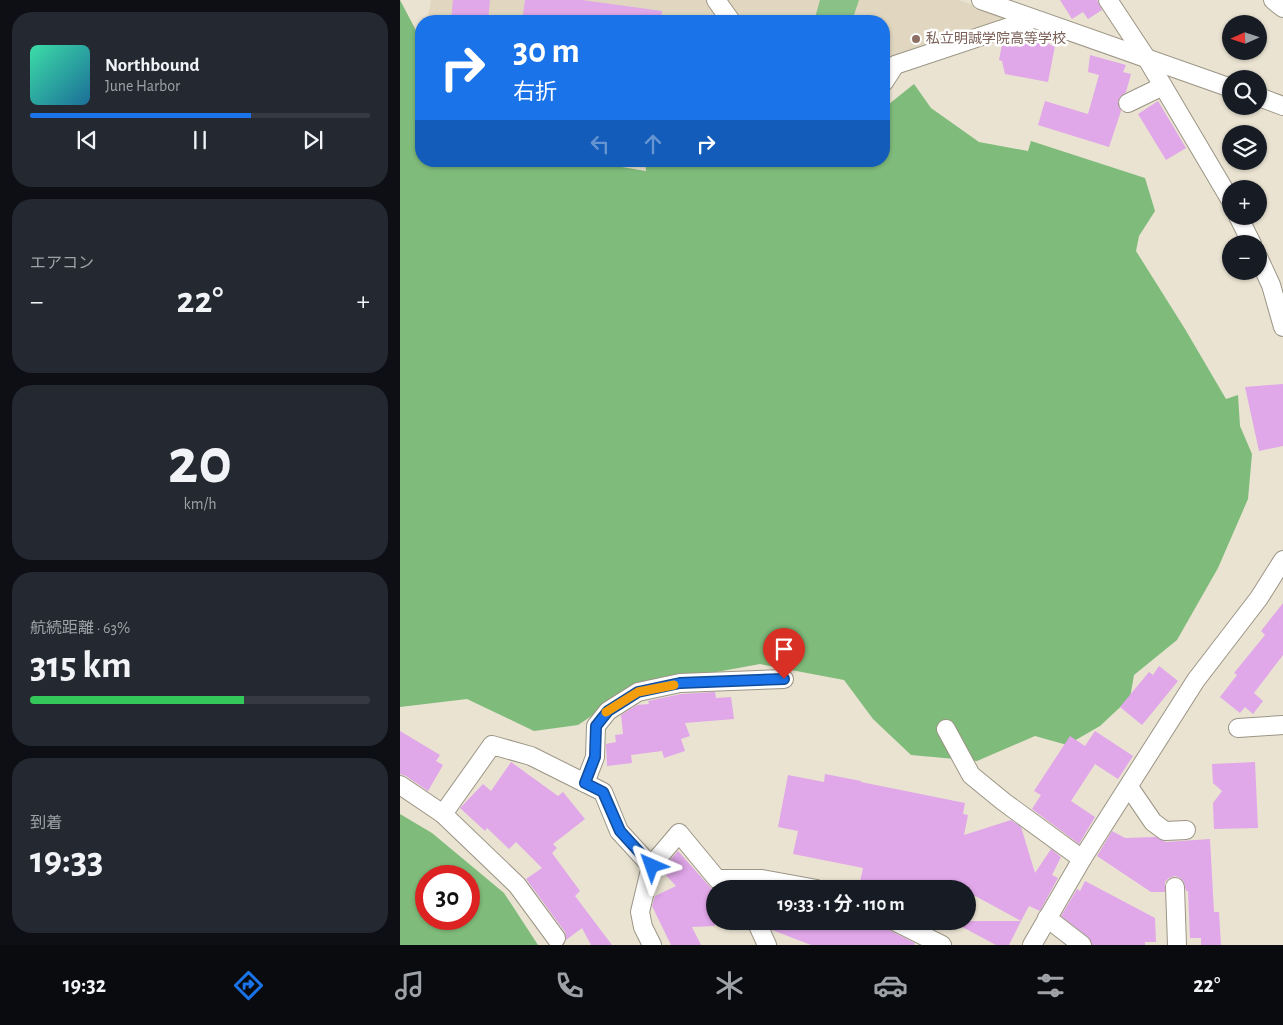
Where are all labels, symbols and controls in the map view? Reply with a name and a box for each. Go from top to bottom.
north arrow [1222,15,1268,60]
map controls [1222,15,1267,280]
place label: 私立明誠学院高等学校 [926,30,1066,46]
marker: 私立明誠学院高等学校 [910,33,922,45]
text: 30 m [513,34,580,69]
icon: right [430,35,495,100]
text: Northbound [105,56,200,75]
button: search [1222,70,1267,115]
text: June Harbor [105,78,180,94]
text: 右折 [513,81,557,103]
button: layers [1222,125,1267,170]
icon: previous [73,126,101,154]
icon: pause [186,126,214,154]
icon: next [299,126,327,154]
icon: left [586,130,614,158]
icon: ahead [639,130,667,158]
icon: right [692,130,720,158]
button: + [1222,180,1267,225]
button: − [1222,235,1267,280]
text: エアコン [30,255,94,271]
text: 22° [177,282,223,320]
text: − [30,288,43,316]
text: + [357,288,370,316]
text: 20 [168,430,232,495]
text: km/h [183,496,217,512]
text: 航続距離 · 63% [30,620,130,636]
pin [763,628,805,679]
icon: arrive [770,635,798,663]
text: 315 km [30,647,132,685]
text: 到着 [30,815,62,831]
position arrow [625,839,677,891]
text: 19:33 [30,842,104,880]
speed limit sign: 30 [415,865,480,930]
text: 19:33 · 1 分 · 110 m [777,895,905,914]
icon: directions [231,968,266,1003]
icon: music [392,968,427,1003]
icon: phone [552,968,587,1003]
icon: climate [712,968,747,1003]
icon: car [873,968,908,1003]
icon: filters [1033,968,1068,1003]
text: 19:32 [63,974,106,996]
text: 22° [1193,974,1220,996]

